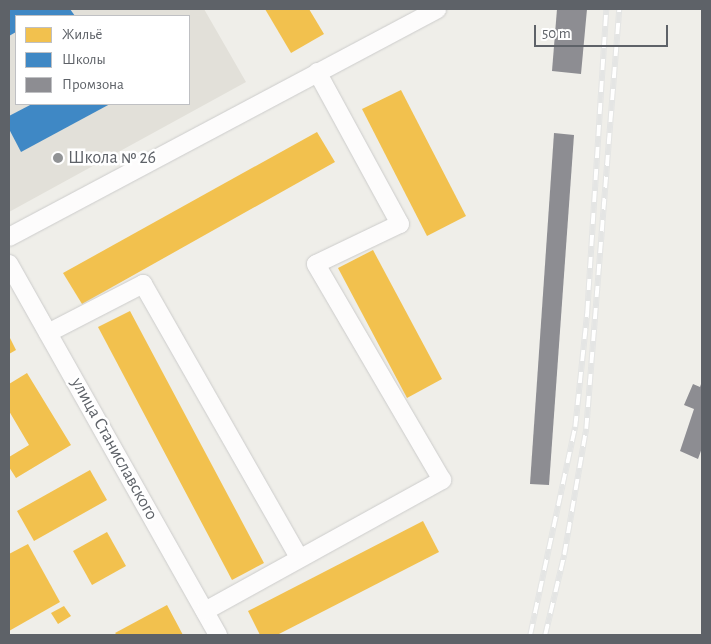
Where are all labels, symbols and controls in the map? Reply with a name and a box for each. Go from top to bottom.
legend [15,15,190,105]
scale bar [536,15,670,47]
text: 50 m [542,26,571,41]
text: Жильё [62,27,102,42]
text: Школы [62,52,106,67]
text: Промзона [62,77,124,92]
place label: Школа № 26 [68,147,156,169]
marker: Школа № 26 [52,152,64,164]
street label: улица Станиславского [66,374,162,524]

